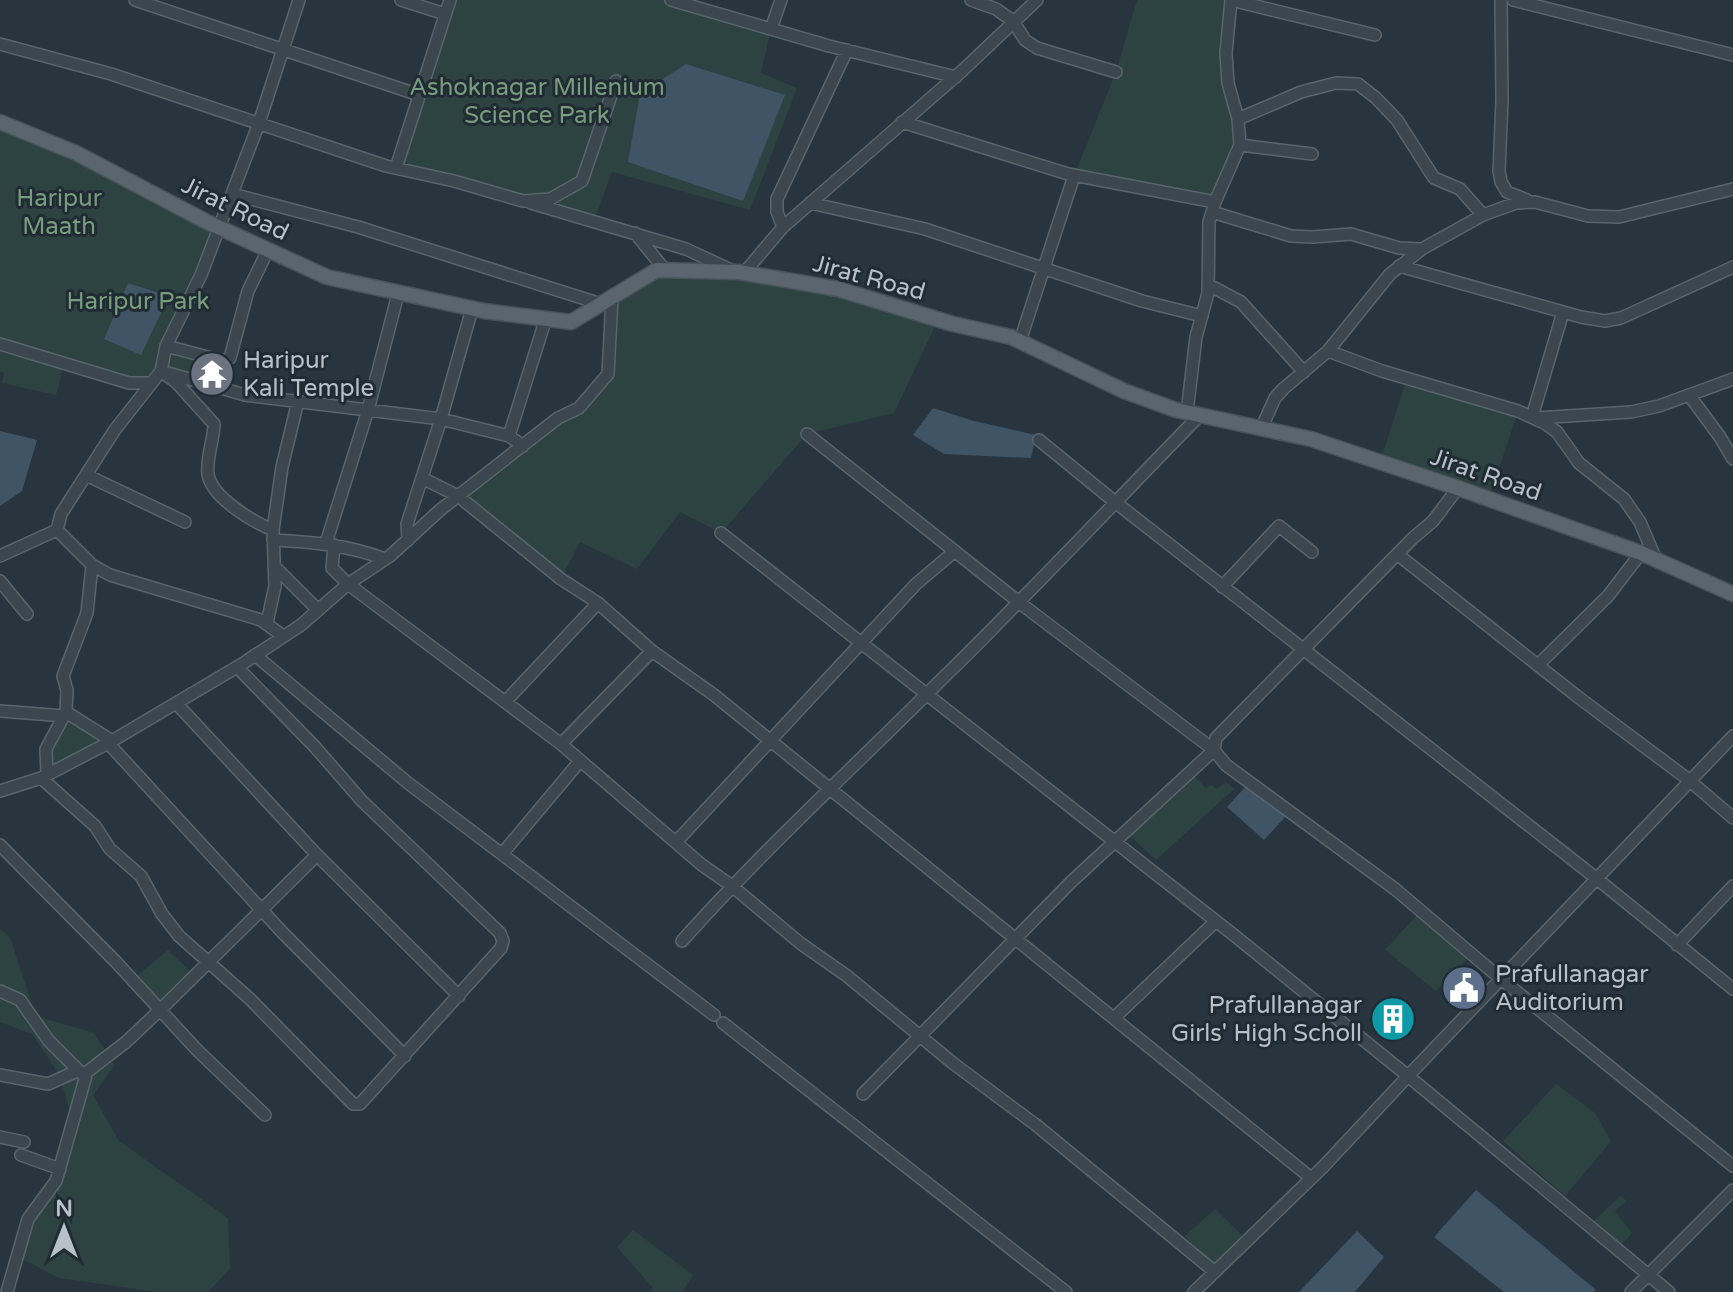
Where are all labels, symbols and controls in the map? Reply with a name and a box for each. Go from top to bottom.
park label: Ashoknagar Millenium Science Park [409,73,665,130]
street label: Jirat Road [177,171,293,247]
park label: Haripur Maath [16,184,103,241]
street label: Jirat Road [810,249,928,307]
park label: Haripur Park [66,287,210,316]
place label: Haripur Kali Temple [243,346,374,403]
temple icon: Haripur Kali Temple [188,350,236,398]
street label: Jirat Road [1427,443,1545,507]
place label: Prafullanagar Auditorium [1495,960,1649,1017]
public building icon: Prafullanagar Auditorium [1440,964,1488,1012]
place label: Prafullanagar Girls' High Scholl [1171,991,1363,1048]
building icon: Prafullanagar Girls' High Scholl [1369,995,1417,1043]
north arrow [24,1188,104,1268]
text: N [55,1196,73,1222]

